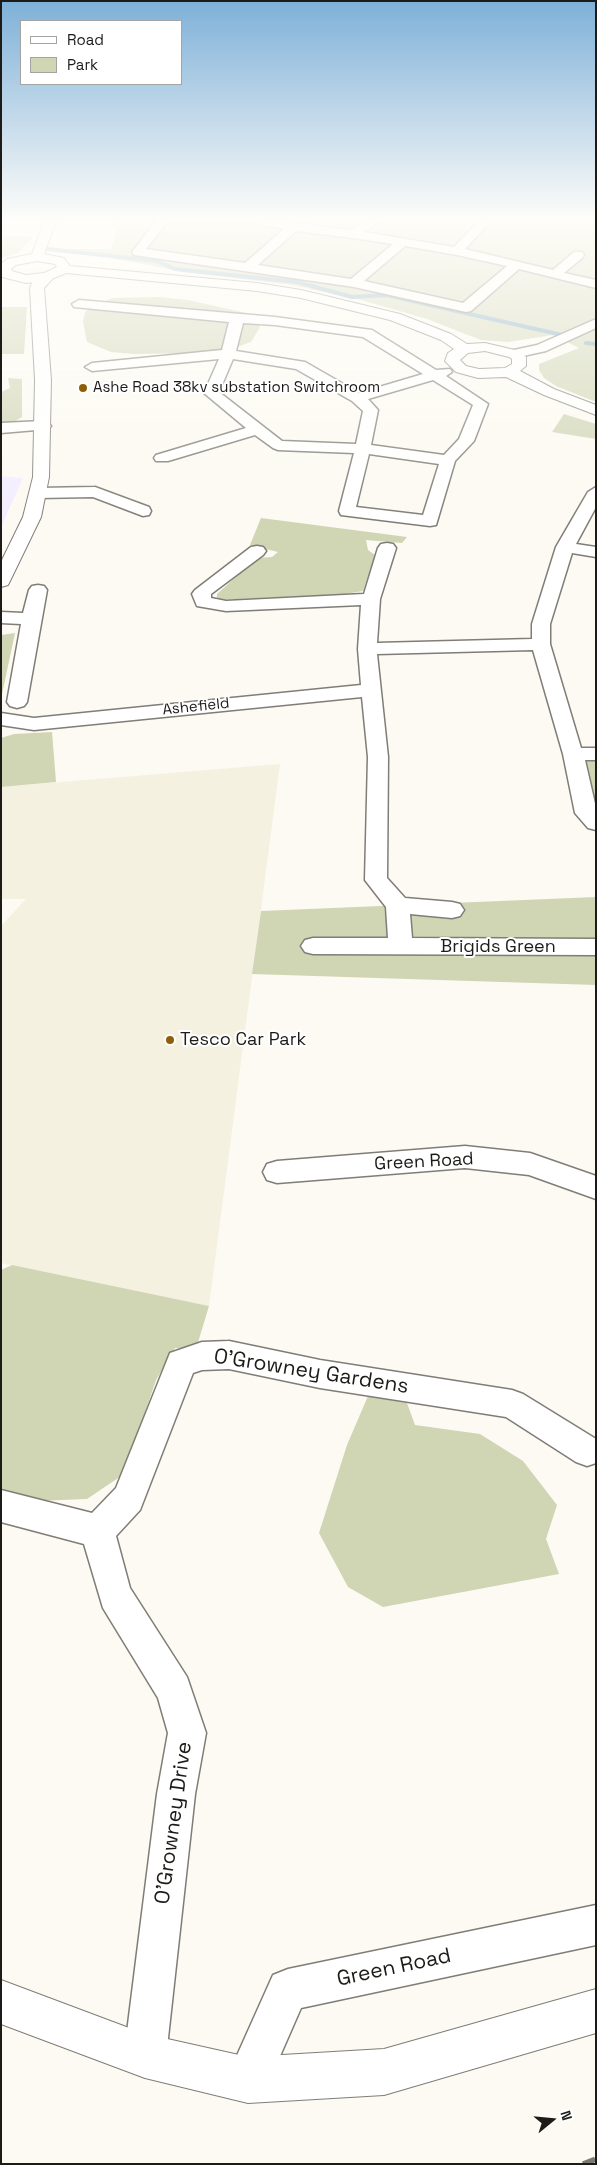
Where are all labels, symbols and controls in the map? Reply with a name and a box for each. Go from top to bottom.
legend [20,20,182,85]
text: Road [67,30,104,49]
text: Park [67,55,98,74]
place label: Ashe Road 38kv substation Switchroom [93,379,380,397]
marker: Ashe Road 38kv substation Switchroom [77,382,89,394]
street label: Ashefield [162,695,230,719]
street label: Brigids Green [440,936,556,958]
place label: Tesco Car Park [180,1029,306,1051]
marker: Tesco Car Park [164,1034,176,1046]
street label: Green Road [374,1149,474,1175]
street label: O'Growney Gardens [212,1344,410,1400]
street label: O'Growney Drive [150,1740,198,1906]
street label: Green Road [335,1944,453,1992]
north arrow [527,2095,577,2145]
text: N [556,2108,576,2123]

